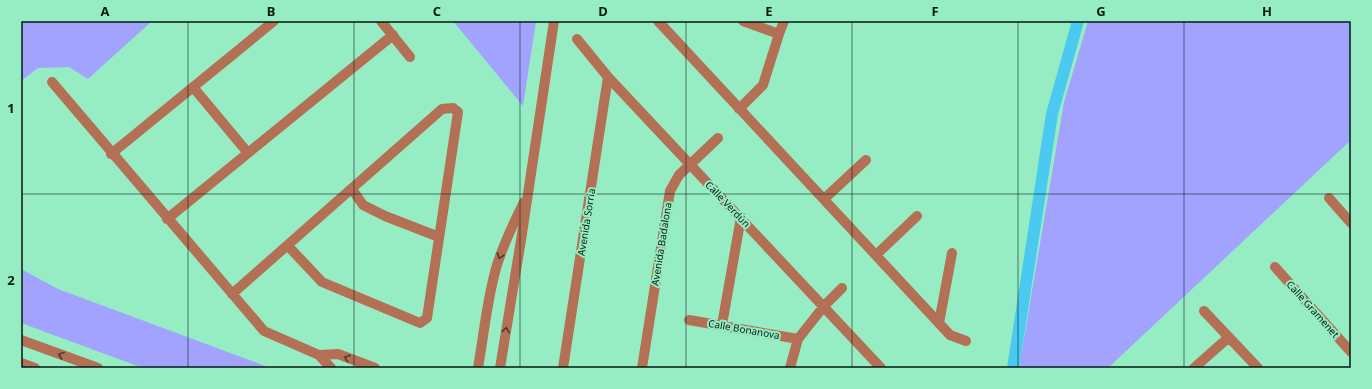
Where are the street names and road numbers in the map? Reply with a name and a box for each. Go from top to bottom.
street label: Calle Verdún [702,178,754,230]
street label: Avenida Sorria [574,187,598,257]
street label: Avenida Badalona [647,201,675,287]
street label: Calle Gramenet [1284,277,1343,341]
street label: Calle Bonanova [707,316,781,342]

